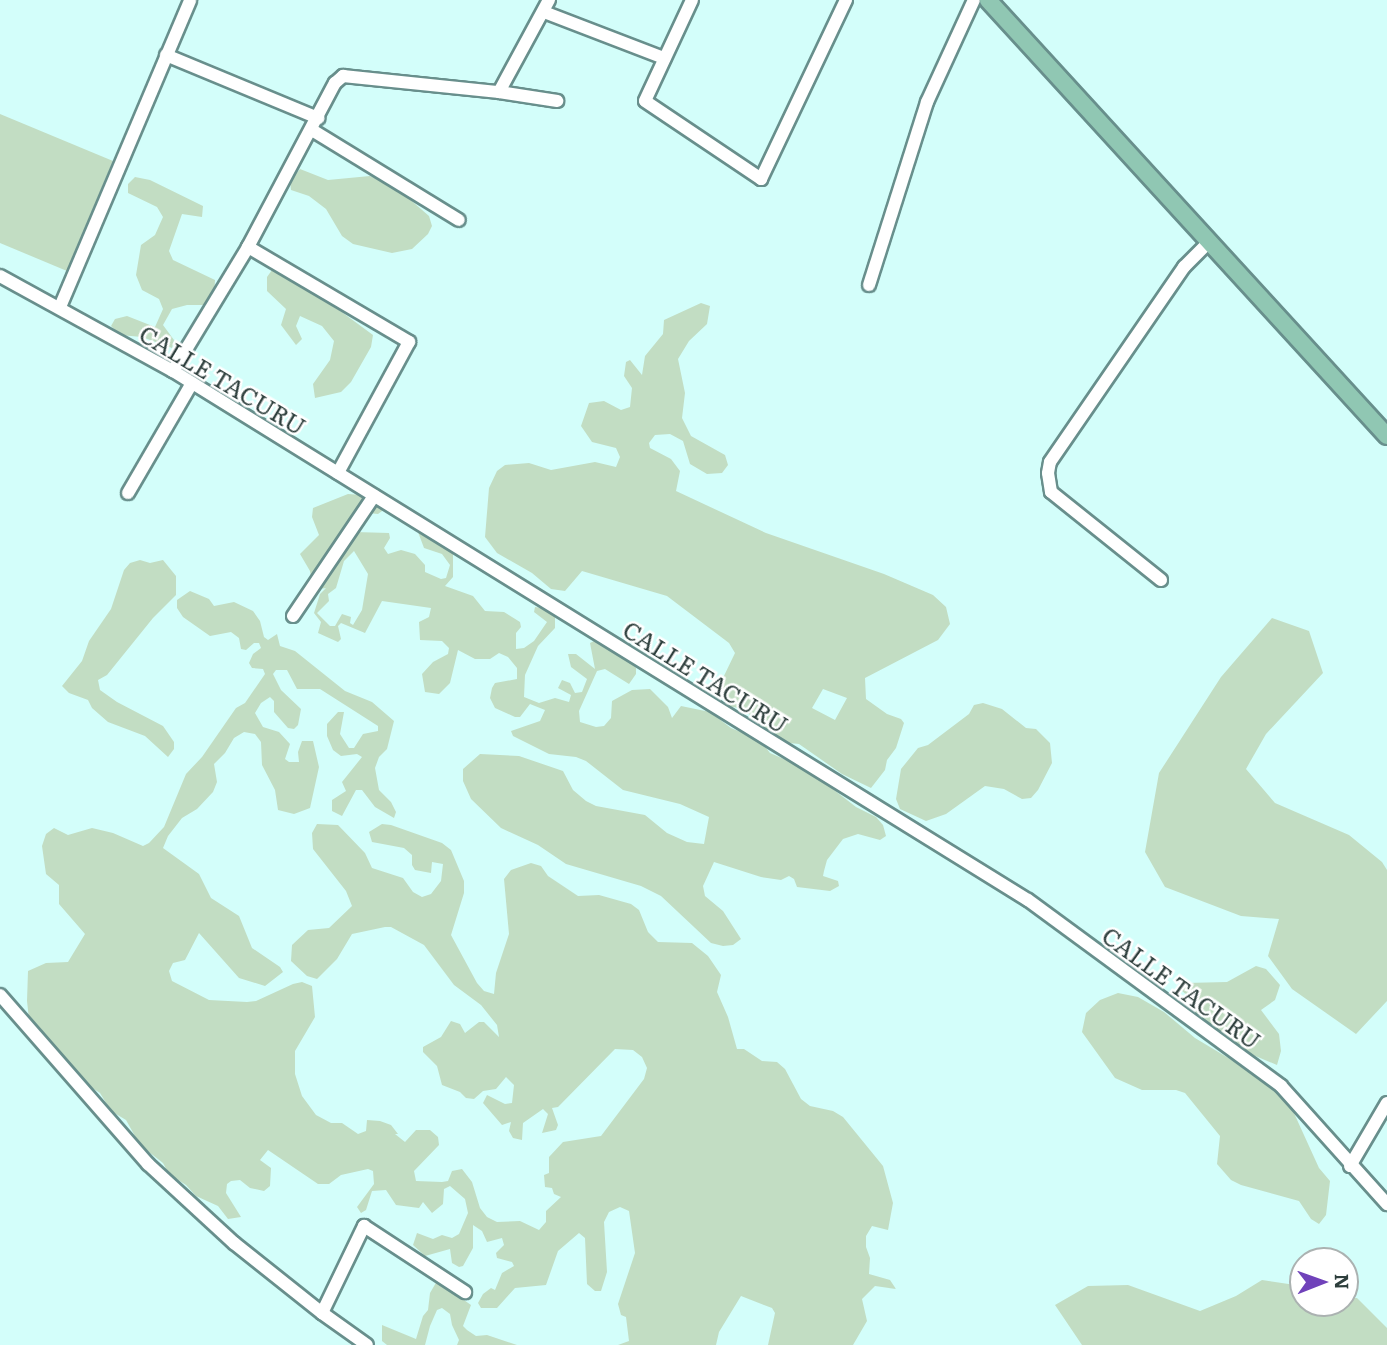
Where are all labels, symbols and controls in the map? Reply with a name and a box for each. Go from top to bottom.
street label: CALLE TACURU [135,318,311,440]
street label: CALLE TACURU [618,614,794,738]
street label: CALLE TACURU [1097,920,1267,1054]
north arrow [1289,1247,1359,1317]
text: N [1329,1273,1357,1290]

